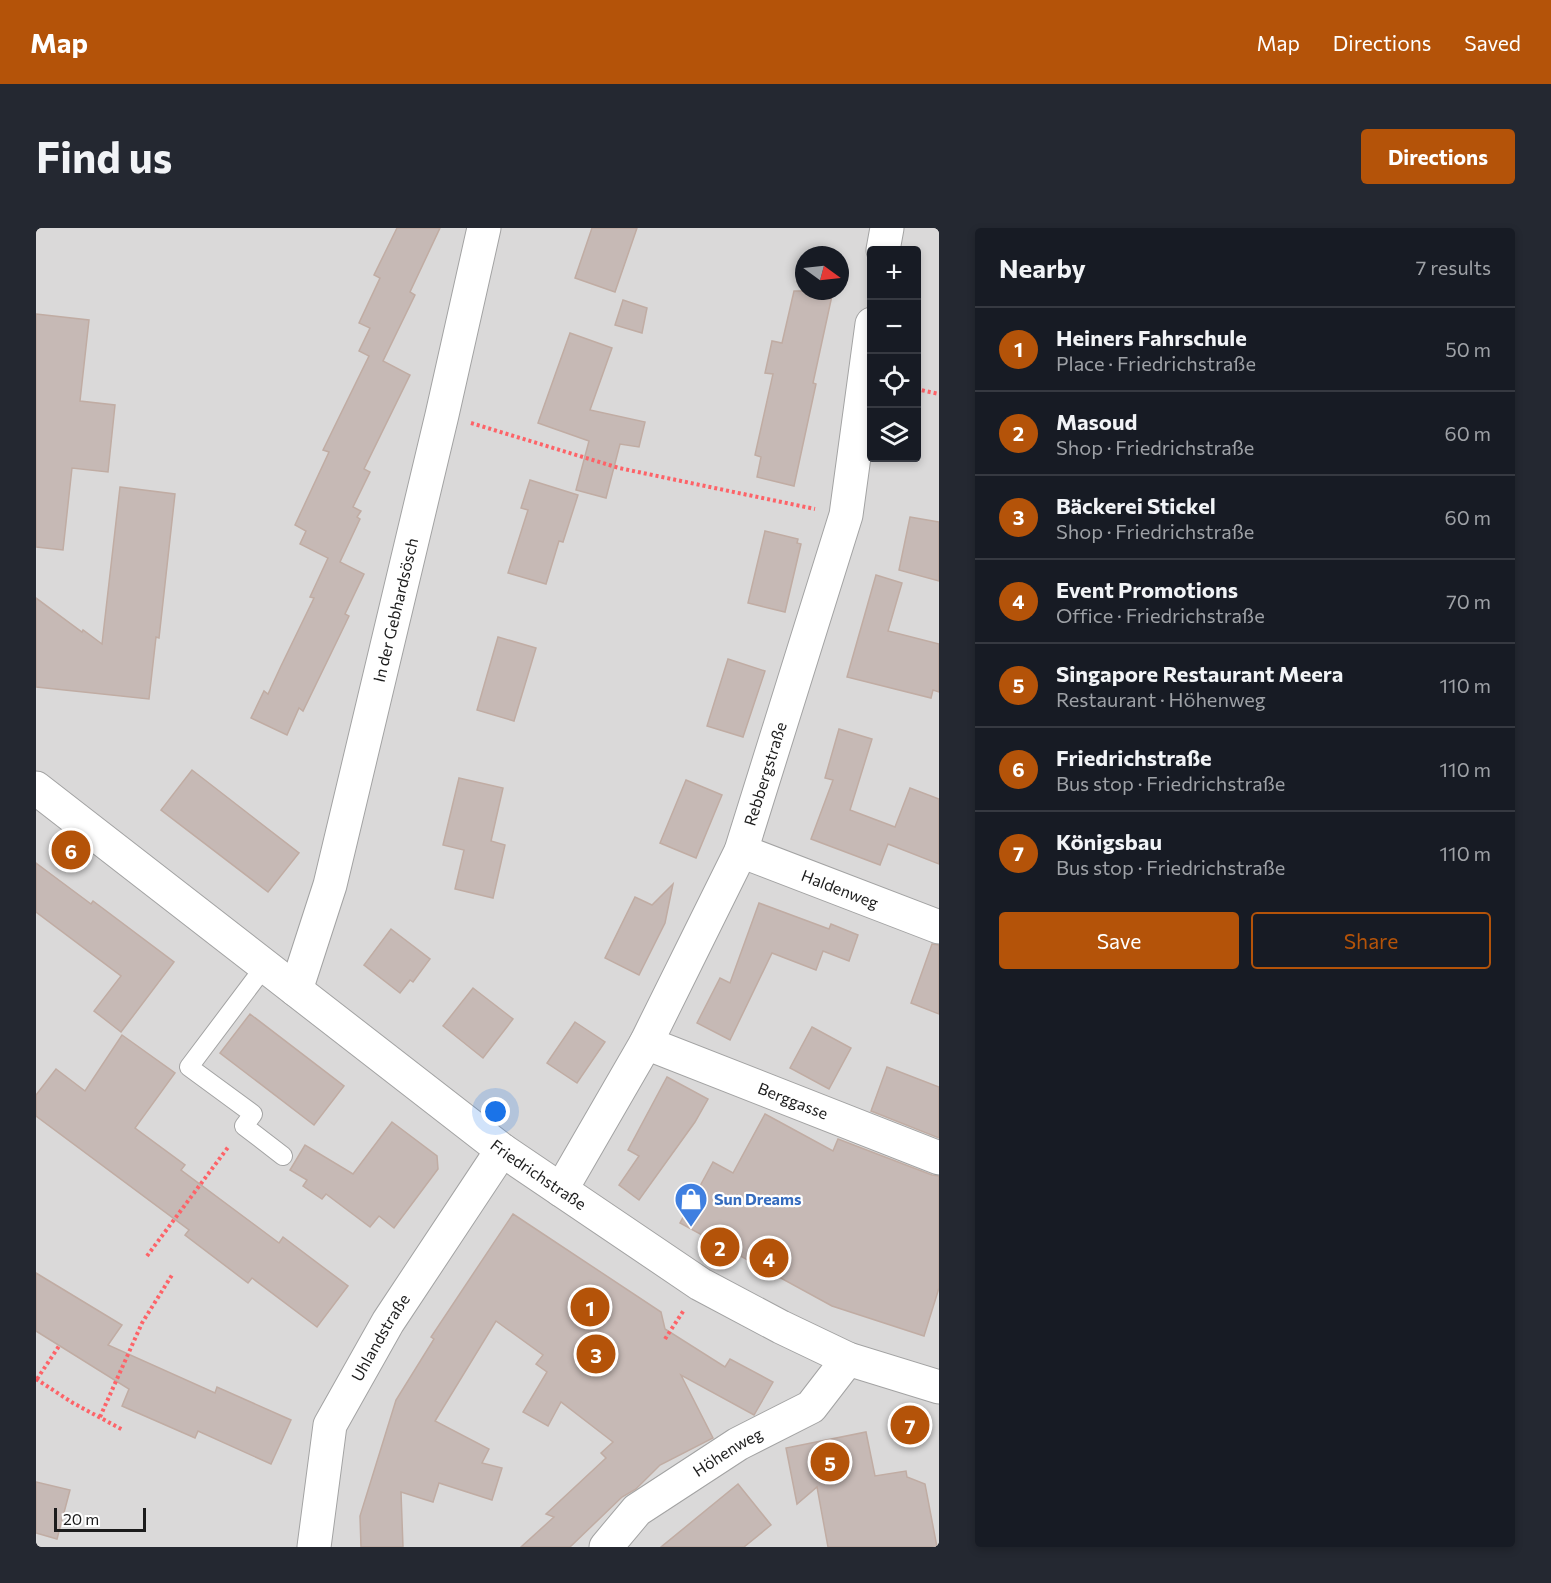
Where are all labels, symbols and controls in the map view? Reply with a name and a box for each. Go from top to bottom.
text: Map [30,25,88,59]
text: Map [1257,30,1300,55]
text: Directions [1333,30,1431,55]
text: Saved [1464,30,1521,55]
button: Directions [1361,129,1515,184]
text: Find us [36,130,172,182]
north arrow [795,246,849,300]
map controls [867,246,921,462]
button: + [867,246,921,300]
text: Nearby [999,252,1086,283]
text: 7 results [1416,255,1491,279]
button: − [867,300,921,354]
text: Heiners Fahrschule [1056,324,1247,351]
text: 1 [1014,337,1023,361]
text: 50 m [1445,337,1491,361]
text: Place · Friedrichstraße [1056,351,1256,375]
button: locate [867,354,921,408]
button: layers [867,408,921,462]
text: Masoud [1056,408,1137,435]
text: 2 [1013,421,1024,445]
text: 60 m [1445,421,1491,445]
text: Shop · Friedrichstraße [1056,435,1254,459]
text: Bäckerei Stickel [1056,492,1216,519]
text: 3 [1013,505,1024,529]
text: 60 m [1445,505,1491,529]
text: Shop · Friedrichstraße [1056,519,1254,543]
street label: In der Gebhardsösch [369,536,421,684]
text: Event Promotions [1056,576,1238,603]
text: 4 [1012,589,1025,613]
text: 70 m [1446,589,1491,613]
text: Office · Friedrichstraße [1056,603,1265,627]
text: Singapore Restaurant Meera [1056,660,1343,687]
text: 5 [1013,673,1024,697]
text: 110 m [1440,673,1491,697]
text: Restaurant · Höhenweg [1056,687,1266,711]
street label: Rebbergstraße [740,719,790,828]
text: Friedrichstraße [1056,744,1212,771]
text: 6 [1012,757,1025,781]
text: 110 m [1440,757,1491,781]
text: Bus stop · Friedrichstraße [1056,771,1285,795]
pin: 6 [51,828,90,872]
text: Königsbau [1056,828,1162,855]
text: 7 [1013,841,1024,865]
text: 110 m [1440,841,1491,865]
text: Bus stop · Friedrichstraße [1056,855,1285,879]
street label: Haldenweg [799,865,882,912]
button: Save [999,912,1239,969]
button: Share [1251,912,1491,969]
street label: Berggasse [755,1078,831,1123]
your location [481,1097,510,1126]
street label: Friedrichstraße [487,1135,590,1213]
shop icon: Sun Dreams [673,1181,709,1228]
place label: Sun Dreams [714,1189,801,1208]
pin: 2 [700,1224,740,1270]
pin: 4 [750,1236,788,1280]
pin: 1 [570,1284,610,1330]
street label: Uhlandstraße [347,1290,413,1384]
pin: 3 [576,1332,616,1376]
pin: 7 [890,1402,930,1448]
street label: Höhenweg [689,1423,766,1480]
pin: 5 [810,1440,850,1484]
scale bar [54,1505,146,1532]
text: 20 m [63,1509,99,1528]

